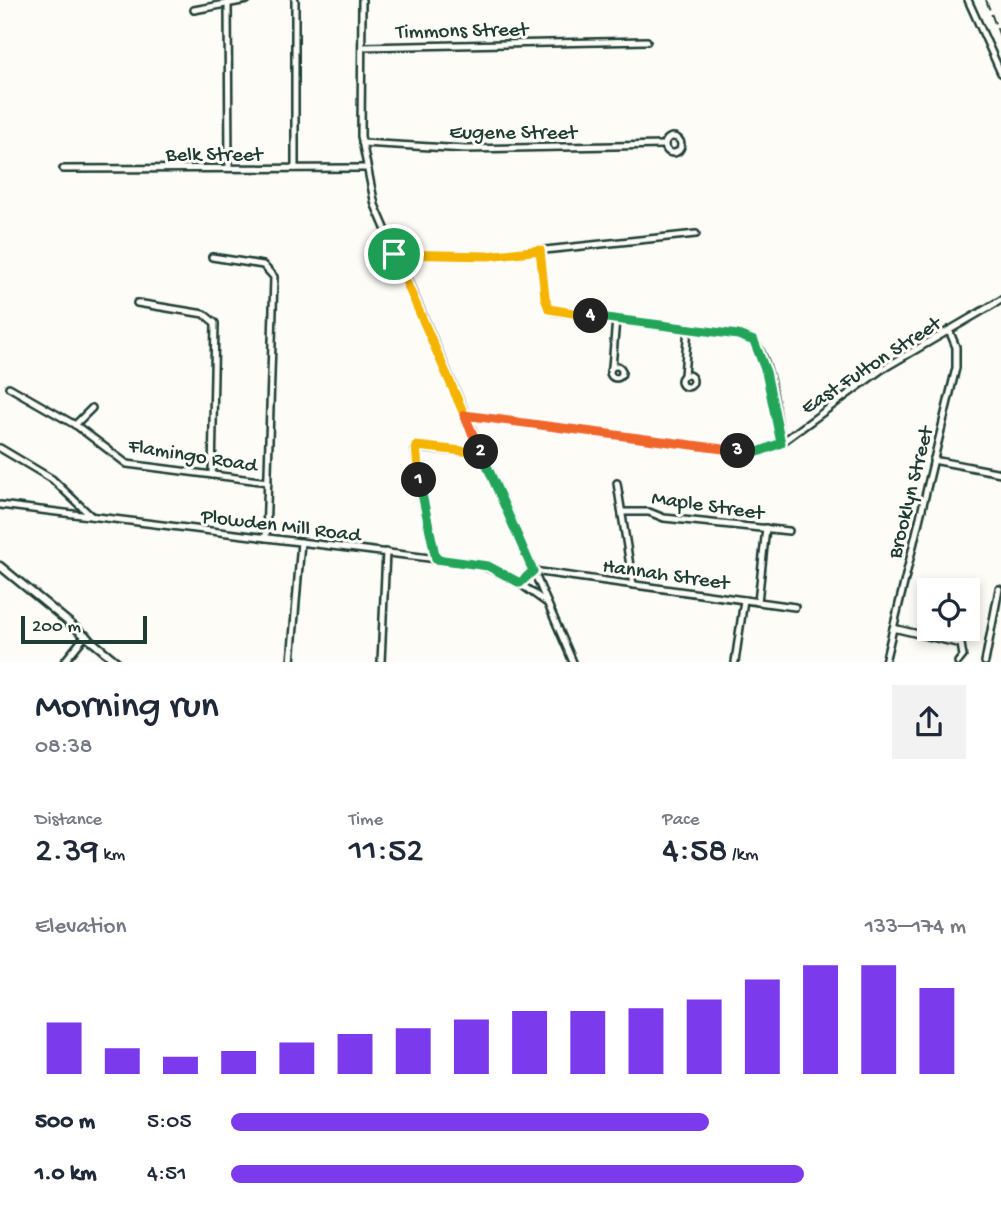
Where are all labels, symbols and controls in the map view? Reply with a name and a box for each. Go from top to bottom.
street label: Timmons Street [395,19,531,46]
street label: Eugene Street [449,122,579,147]
street label: Belk Street [165,144,265,169]
pin [364,224,424,284]
icon: arrive [375,235,413,273]
pin: 4 [574,298,608,334]
text: 4 [586,304,595,327]
street label: East Fulton Street [797,311,949,421]
street label: Brooklyn Street [884,422,941,562]
pin: 2 [463,434,498,470]
pin: 3 [720,434,756,468]
street label: Flamingo Road [125,435,260,480]
text: 3 [733,439,742,462]
text: 2 [476,440,485,463]
pin: 1 [402,462,436,498]
text: 1 [415,468,422,491]
street label: Maple Street [650,487,768,528]
street label: Plowden Mill Road [198,505,364,550]
street label: Hannah Street [601,555,733,598]
map controls [917,578,980,641]
button: locate [917,578,980,641]
scale bar [21,613,147,645]
text: 200 m [32,616,81,639]
button: share [892,685,966,759]
text: Morning run [35,686,219,730]
text: 08:38 [35,734,92,761]
text: Distance [35,809,102,832]
text: Time [349,809,383,832]
text: Pace [662,809,700,832]
text: 2.39 [35,832,99,873]
text: 11:52 [349,832,423,873]
text: 4:58 [662,832,727,873]
text: km [99,844,125,867]
text: /km [727,844,759,867]
text: Elevation [35,914,126,941]
text: 133–174 m [865,914,966,941]
text: 500 m [35,1109,95,1136]
text: 5:05 [147,1109,191,1136]
text: 1.0 km [35,1161,97,1188]
text: 4:51 [147,1161,187,1188]

